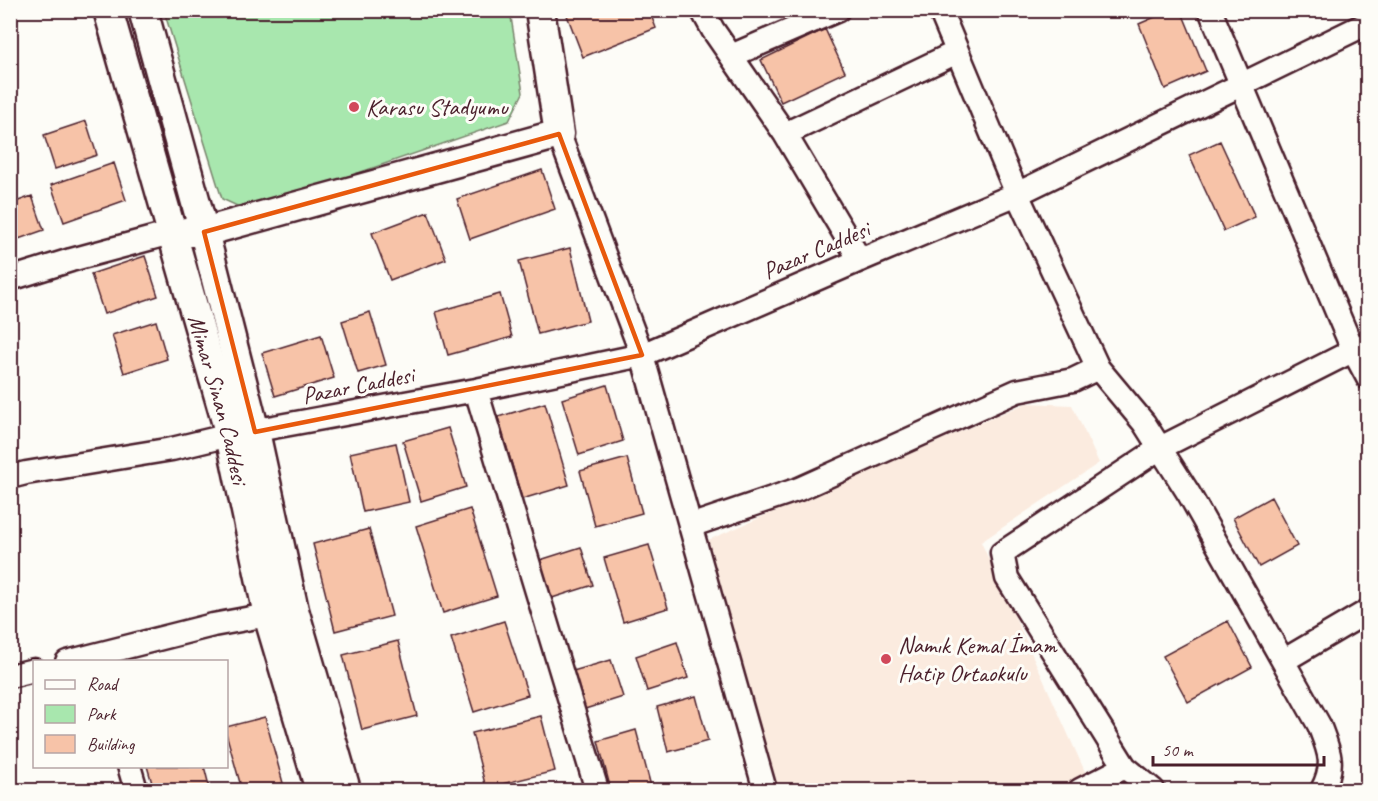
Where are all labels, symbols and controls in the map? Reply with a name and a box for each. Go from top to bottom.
place label: Karasu Stadyumu [366,92,510,122]
marker: Karasu Stadyumu [347,100,361,114]
street label: Pazar Caddesi [758,213,876,286]
street label: Mimar Sinan Caddesi [181,311,256,489]
street label: Pazar Caddesi [300,359,419,411]
place label: Namık Kemal İmam Hatip Ortaokulu [898,630,1058,688]
marker: Namık Kemal İmam Hatip Ortaokulu [879,652,893,666]
legend [33,660,228,768]
text: Road [87,673,120,695]
text: Park [87,703,117,725]
scale bar [1153,729,1324,767]
text: Building [87,733,136,755]
text: 50 m [1162,739,1195,761]

